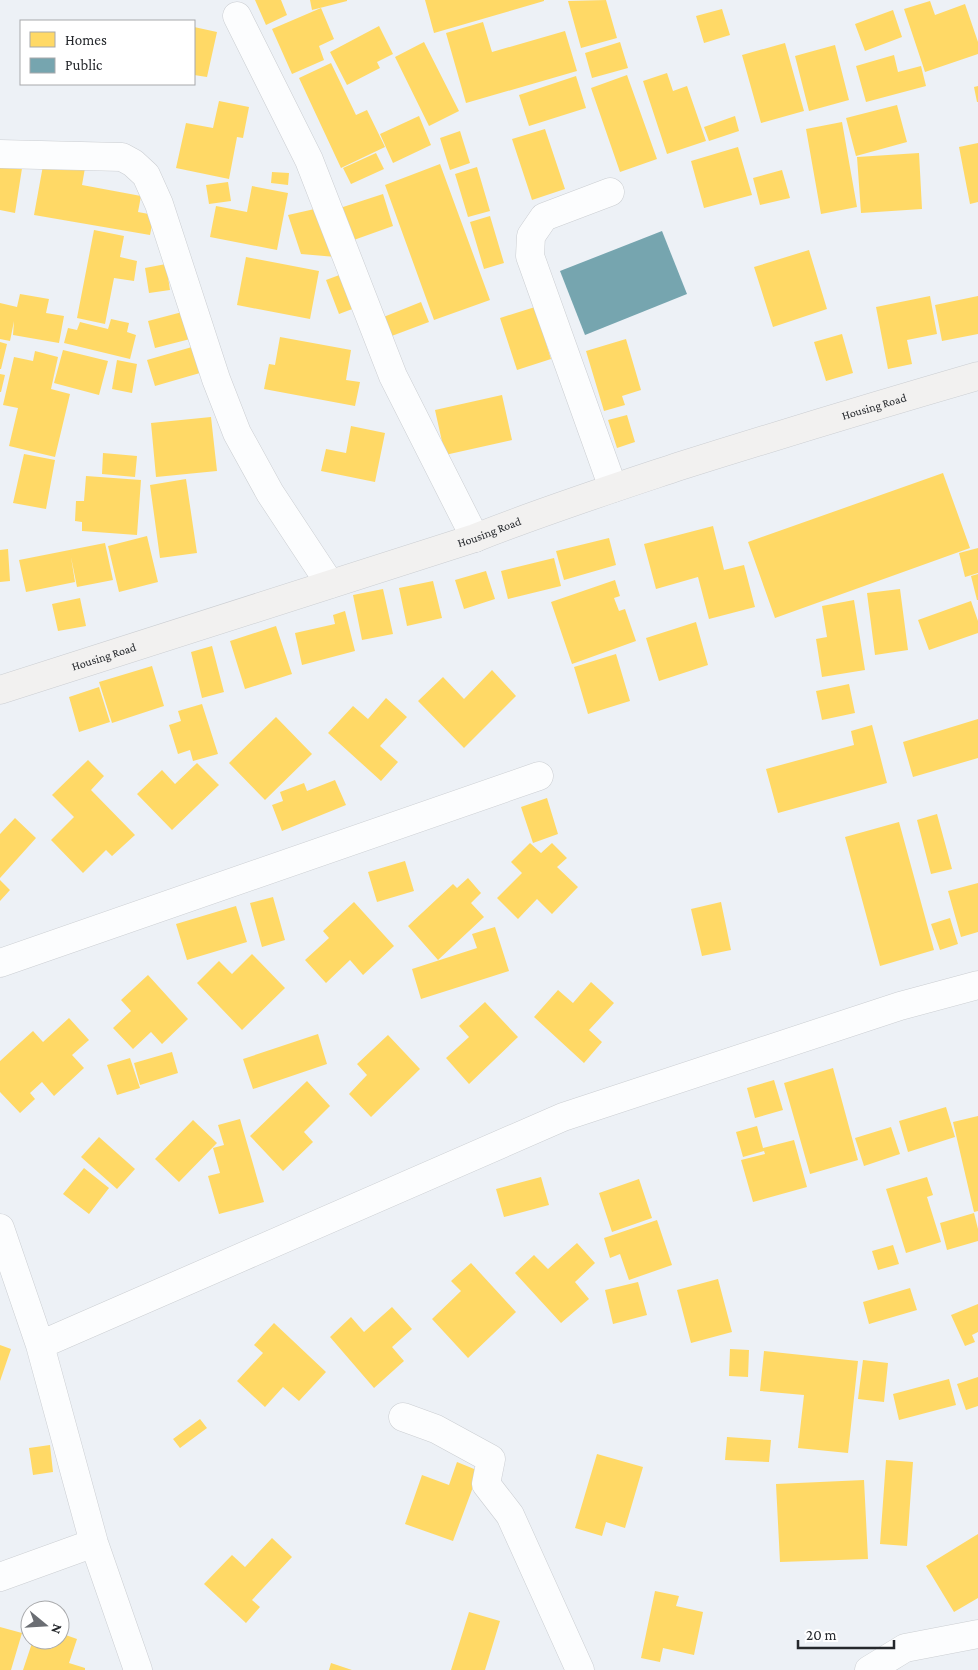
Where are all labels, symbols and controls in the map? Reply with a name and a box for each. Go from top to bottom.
legend [20,20,195,85]
text: Homes [65,32,107,48]
text: Public [65,57,103,73]
street label: Housing Road [840,390,909,423]
street label: Housing Road [456,514,524,550]
street label: Housing Road [70,640,138,674]
north arrow [20,1600,70,1650]
scale bar [798,1618,894,1650]
text: N [48,1622,66,1636]
text: 20 m [806,1627,837,1643]

